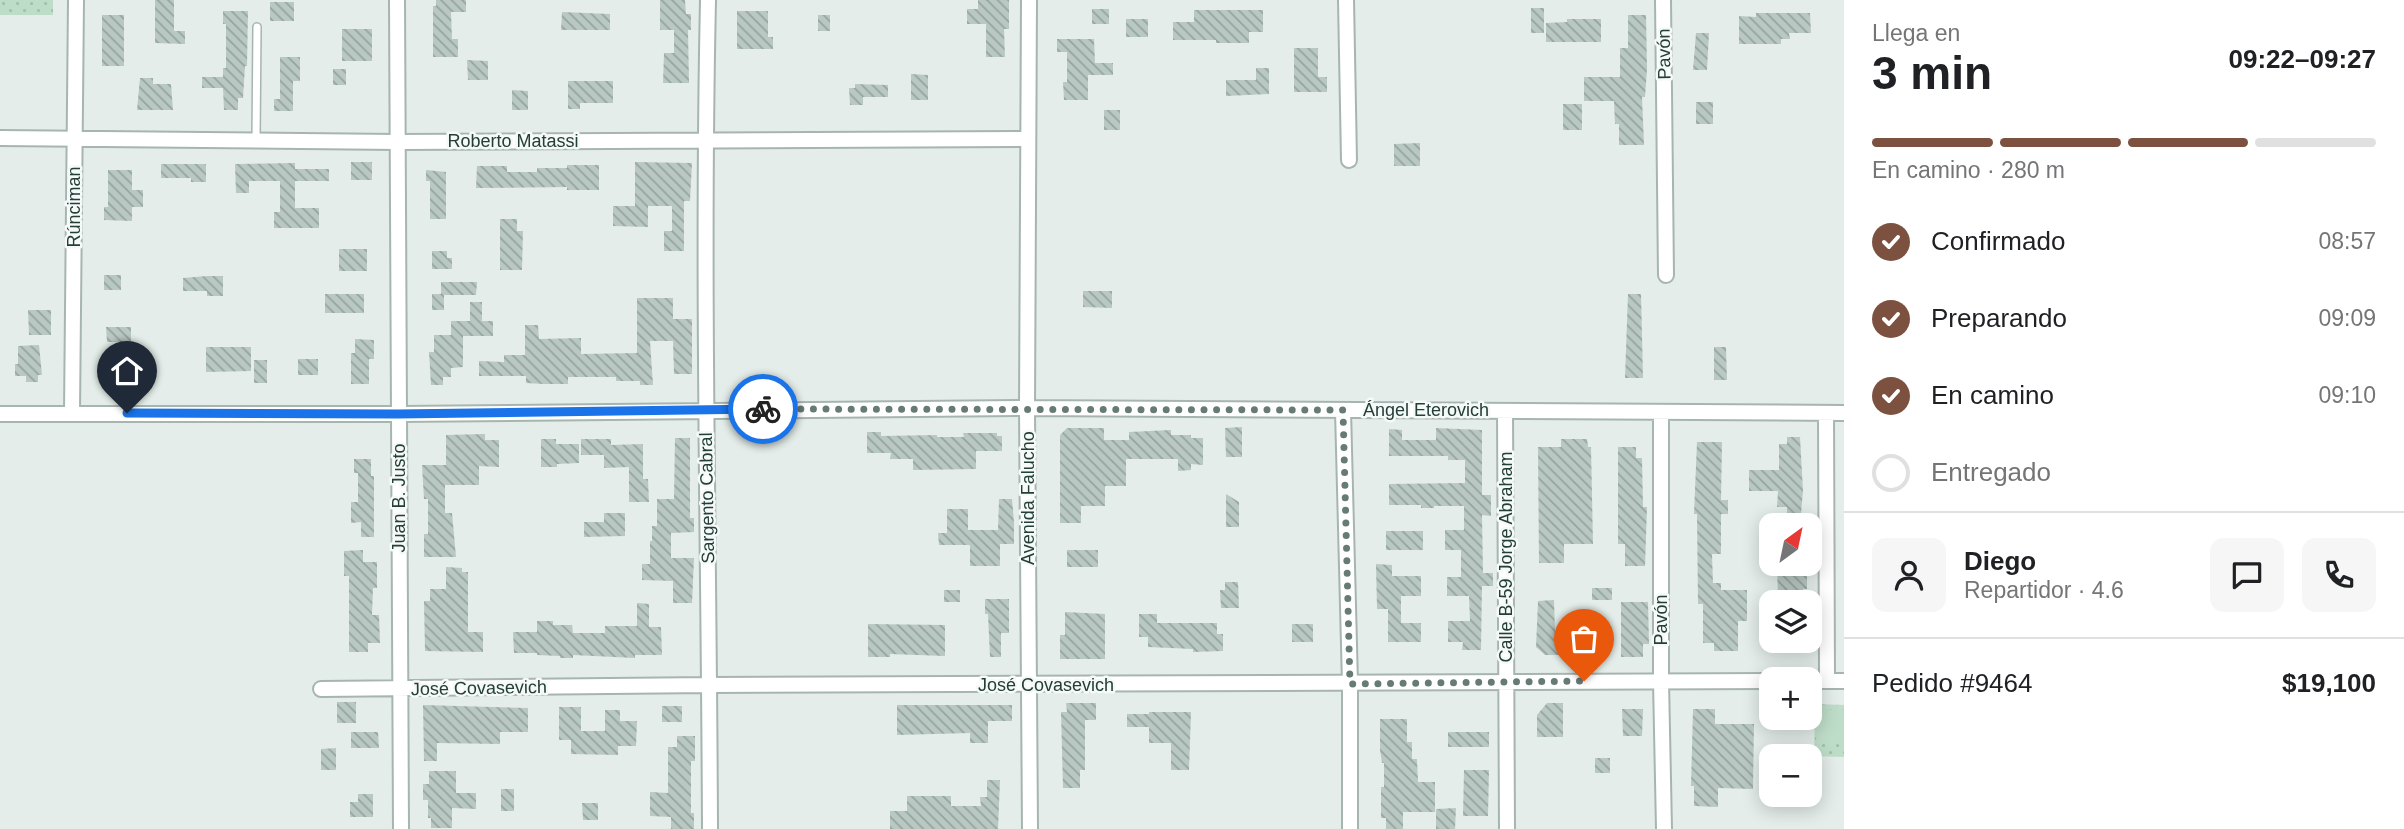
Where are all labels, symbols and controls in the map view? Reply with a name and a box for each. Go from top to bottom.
text: Llega en [1872,20,1960,46]
street label: Pavón [1654,28,1674,80]
text: 09:22–09:27 [2229,44,2376,74]
text: 3 min [1872,47,1992,99]
street label: Roberto Matassi [447,131,579,151]
text: En camino · 280 m [1872,157,2065,183]
street label: Rúnciman [64,166,84,248]
icon: check [1872,223,1910,261]
text: Confirmado [1931,226,2065,256]
text: 08:57 [2318,228,2376,254]
icon: check [1872,300,1910,338]
text: Preparando [1931,303,2067,333]
text: 09:09 [2318,305,2376,331]
pin [97,341,157,413]
icon: home [108,352,146,390]
courier [728,374,798,444]
icon: check [1872,377,1910,415]
text: En camino [1931,380,2054,410]
text: 09:10 [2318,382,2376,408]
icon: bike [744,390,782,428]
street label: Ángel Eterovich [1363,400,1489,420]
street label: Avenida Falucho [1018,431,1038,565]
street label: Sargento Cabral [696,432,718,564]
street label: Juan B. Justo [389,443,409,553]
street label: Calle B-59 Jorge Abraham [1496,451,1516,663]
text: Entregado [1931,457,2051,487]
north arrow [1759,513,1822,576]
map controls [1759,513,1822,807]
button: person [1872,538,1946,612]
button: chat [2210,538,2284,612]
button: phone [2302,538,2376,612]
text: Diego [1964,546,2036,576]
text: Repartidor · 4.6 [1964,577,2124,603]
button: layers [1759,590,1822,653]
street label: Pavón [1651,594,1671,646]
pin [1554,609,1614,681]
icon: bag [1565,620,1603,658]
button: + [1759,667,1822,730]
text: Pedido #9464 [1872,668,2032,698]
text: $19,100 [2282,668,2376,698]
street label: José Covasevich [978,675,1114,695]
street label: José Covasevich [411,677,547,699]
button: − [1759,744,1822,807]

